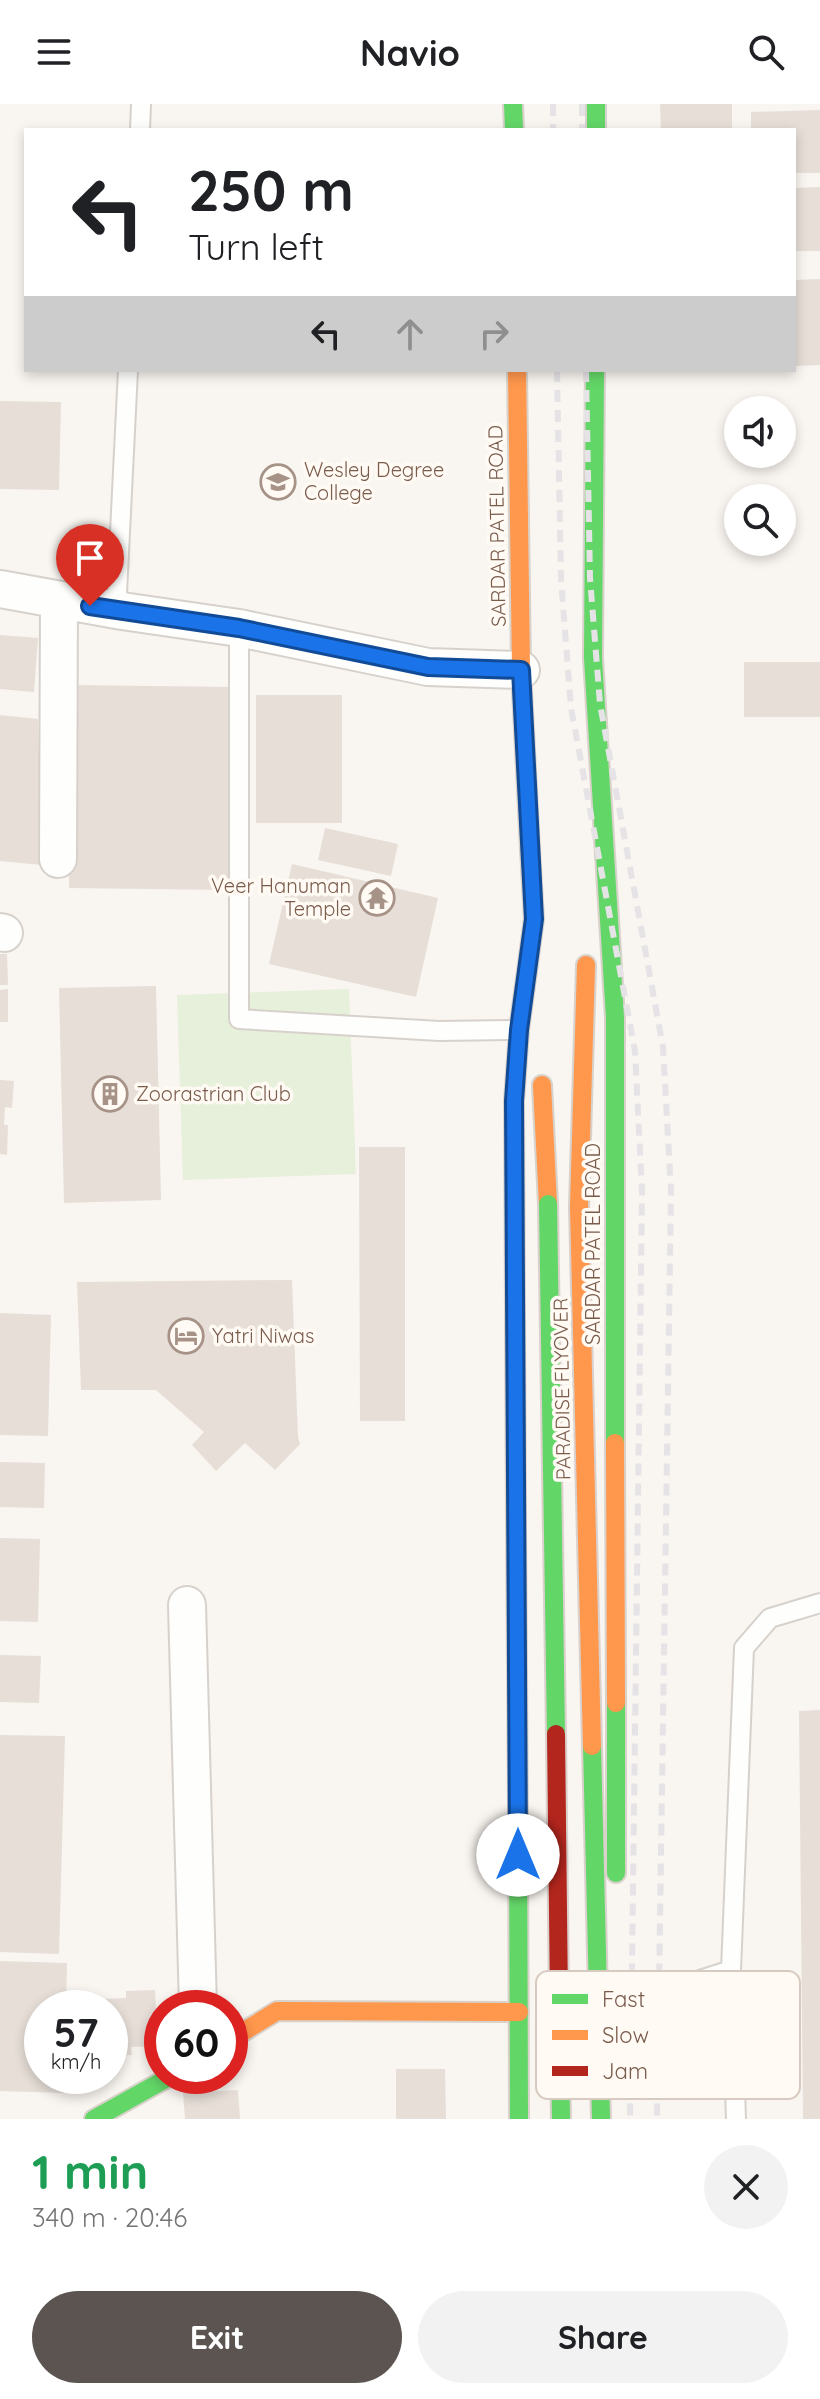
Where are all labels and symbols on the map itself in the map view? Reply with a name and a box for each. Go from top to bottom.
street label: SARDAR PATEL ROAD [482,425,511,627]
place label: Wesley Degree College [304,457,444,505]
school or university icon: Wesley Degree College [259,463,297,501]
pin [56,524,124,606]
place label: Veer Hanuman Temple [211,873,351,921]
temple icon: Veer Hanuman Temple [358,879,396,917]
building icon: Zoorastrian Club [91,1075,129,1113]
place label: Zoorastrian Club [136,1081,291,1106]
street label: SARDAR PATEL ROAD [580,1143,605,1345]
street label: PARADISE FLYOVER [547,1298,576,1480]
hotel icon: Yatri Niwas [167,1317,205,1355]
place label: Yatri Niwas [212,1323,314,1348]
position arrow [476,1813,560,1897]
legend [536,1971,800,2099]
text: Fast [602,1985,645,2013]
speed limit sign: 60 [144,1990,248,2094]
text: Slow [602,2021,649,2049]
text: Jam [602,2057,648,2085]

